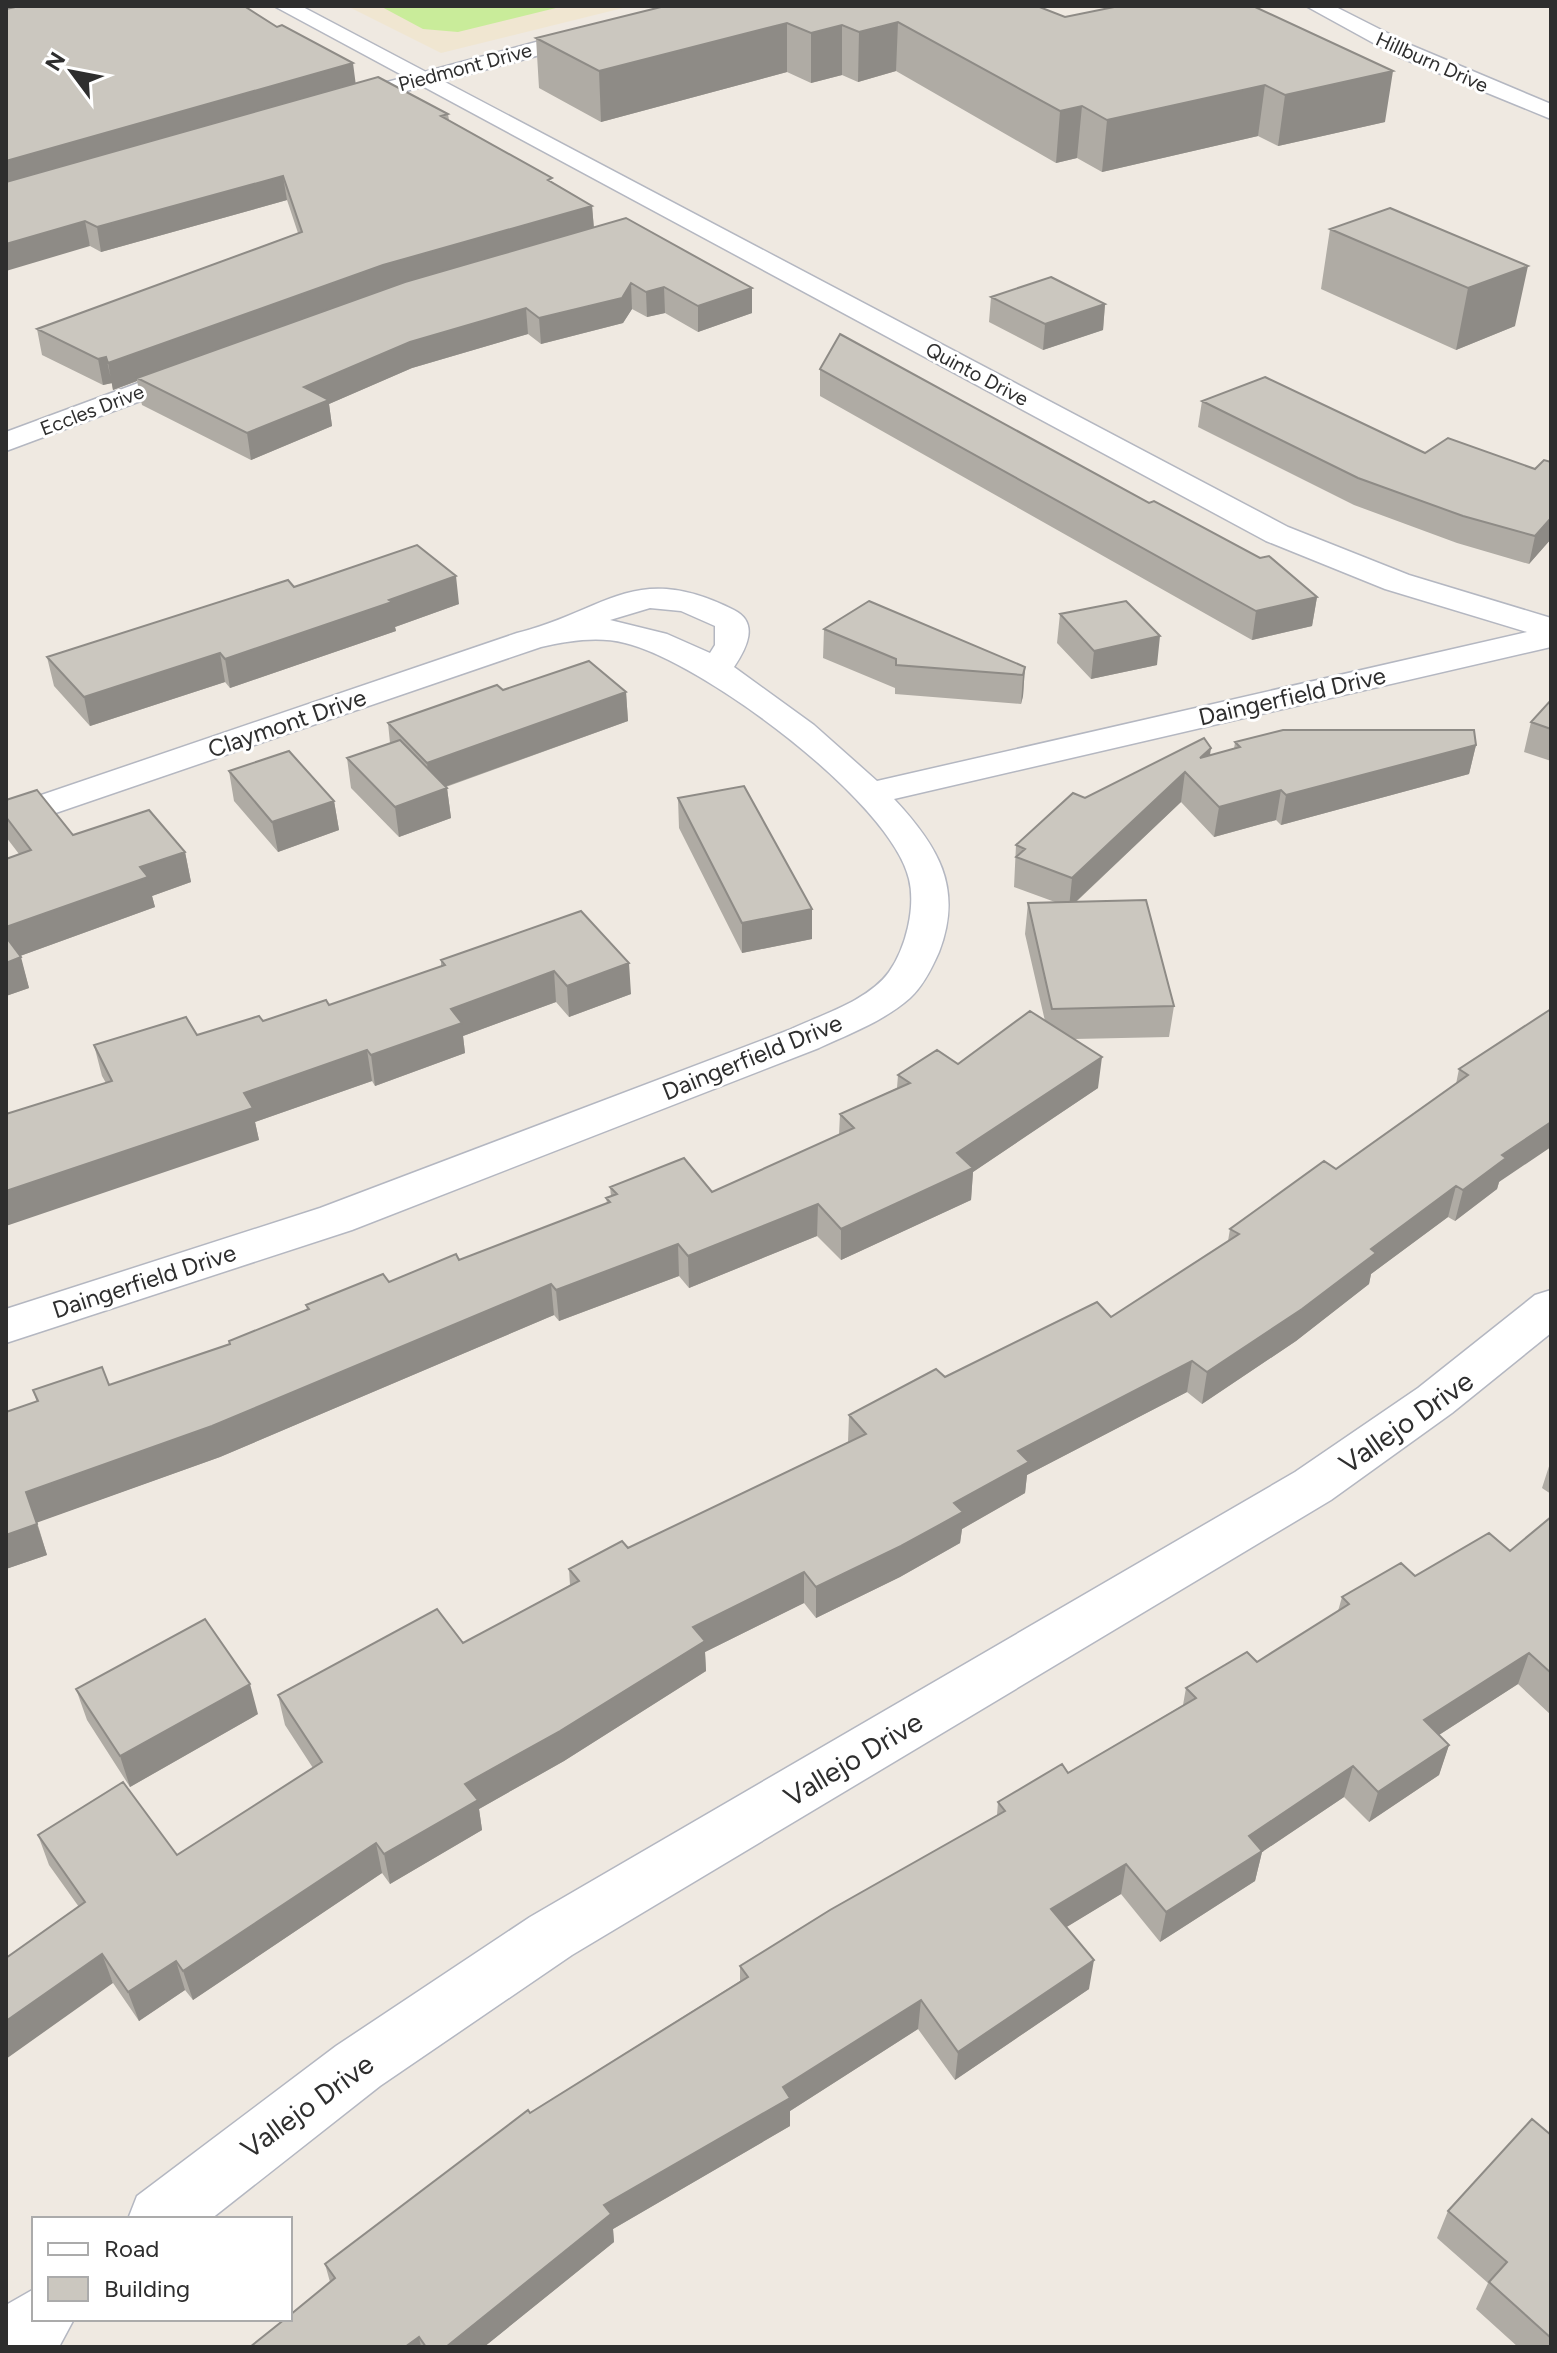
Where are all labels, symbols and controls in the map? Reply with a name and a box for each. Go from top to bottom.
street label: Hillburn Drive [1372,27,1492,97]
north arrow [32,32,112,112]
street label: Piedmont Drive [396,38,535,96]
text: N [40,47,71,76]
street label: Quinto Drive [922,337,1033,411]
street label: Eccles Drive [37,379,147,441]
street label: Daingerfield Drive [1196,660,1388,732]
street label: Claymont Drive [204,682,370,764]
street label: Daingerfield Drive [658,1008,846,1106]
street label: Daingerfield Drive [49,1238,239,1324]
street label: Vallejo Drive [1333,1363,1479,1481]
street label: Vallejo Drive [778,1704,928,1814]
street label: Vallejo Drive [234,2047,380,2165]
legend [32,2217,292,2321]
text: Road [104,2234,159,2263]
text: Building [104,2274,190,2303]

